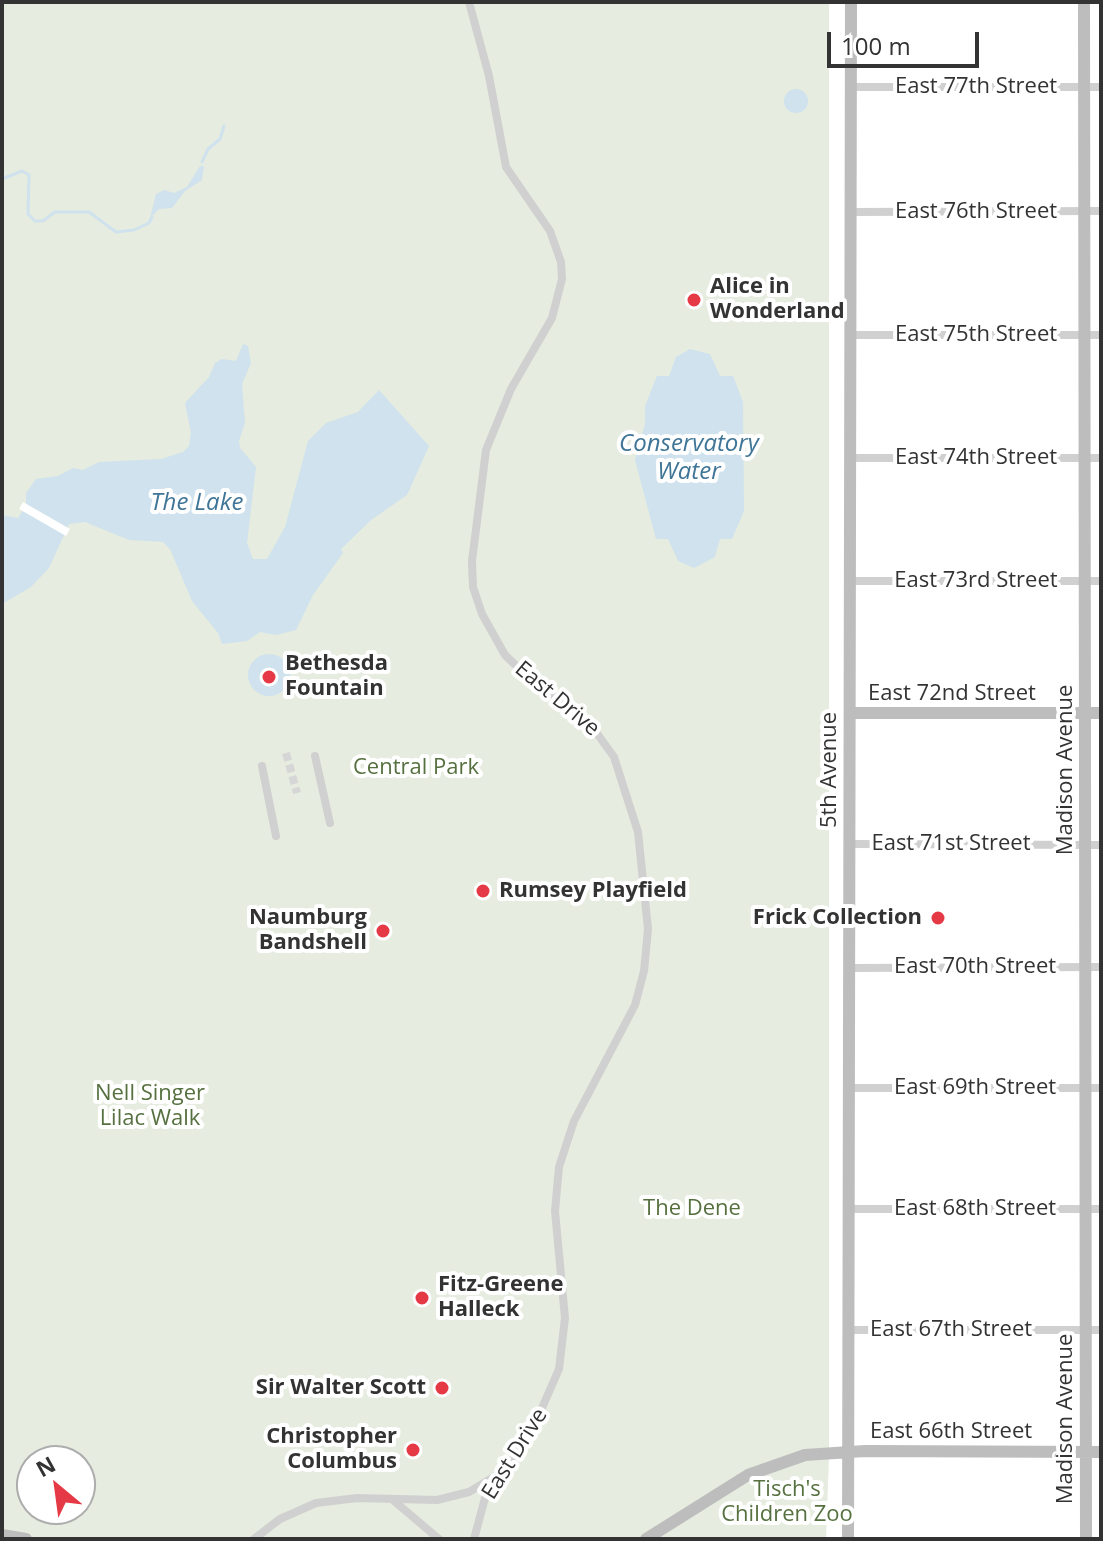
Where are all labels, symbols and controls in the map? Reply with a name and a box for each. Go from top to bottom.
scale bar [831,16,983,66]
text: 100 m [841,29,911,62]
street label: East 77th Street [895,74,1057,100]
street label: East 76th Street [895,199,1057,225]
place label: Alice in Wonderland [710,274,845,326]
marker: Alice in Wonderland [685,291,703,309]
street label: East 75th Street [895,322,1057,348]
water label: Conservatory Water [619,430,759,486]
street label: East 74th Street [895,445,1057,471]
water label: The Lake [151,489,243,517]
street label: East 73rd Street [894,568,1058,594]
place label: Bethesda Fountain [285,651,388,702]
street label: East Drive [509,656,605,742]
marker: Bethesda Fountain [260,668,278,686]
street label: East 72nd Street [868,681,1036,707]
street label: Madison Avenue [1053,685,1079,855]
street label: 5th Avenue [817,712,843,828]
park label: Central Park [353,755,479,781]
street label: East 71st Street [871,831,1031,857]
place label: Rumsey Playfield [499,878,687,904]
marker: Rumsey Playfield [474,882,492,900]
place label: Naumburg Bandshell [249,905,367,956]
place label: Frick Collection [753,905,922,931]
marker: Frick Collection [929,909,947,927]
marker: Naumburg Bandshell [374,922,392,940]
street label: East 70th Street [894,954,1056,980]
street label: East 69th Street [894,1075,1056,1101]
park label: Nell Singer Lilac Walk [95,1081,205,1132]
park label: The Dene [643,1196,741,1222]
street label: East 68th Street [894,1196,1056,1222]
place label: Fitz-Greene Halleck [438,1272,564,1324]
marker: Fitz-Greene Halleck [413,1289,431,1307]
street label: East 67th Street [870,1317,1032,1343]
street label: Madison Avenue [1053,1334,1079,1504]
place label: Sir Walter Scott [256,1375,426,1401]
marker: Sir Walter Scott [433,1379,451,1397]
street label: East Drive [477,1404,553,1504]
street label: East 66th Street [870,1419,1032,1445]
place label: Christopher Columbus [266,1424,397,1476]
marker: Christopher Columbus [404,1441,422,1459]
north arrow [16,1445,96,1525]
text: N [30,1448,60,1483]
park label: Tisch's Children Zoo [721,1477,853,1528]

